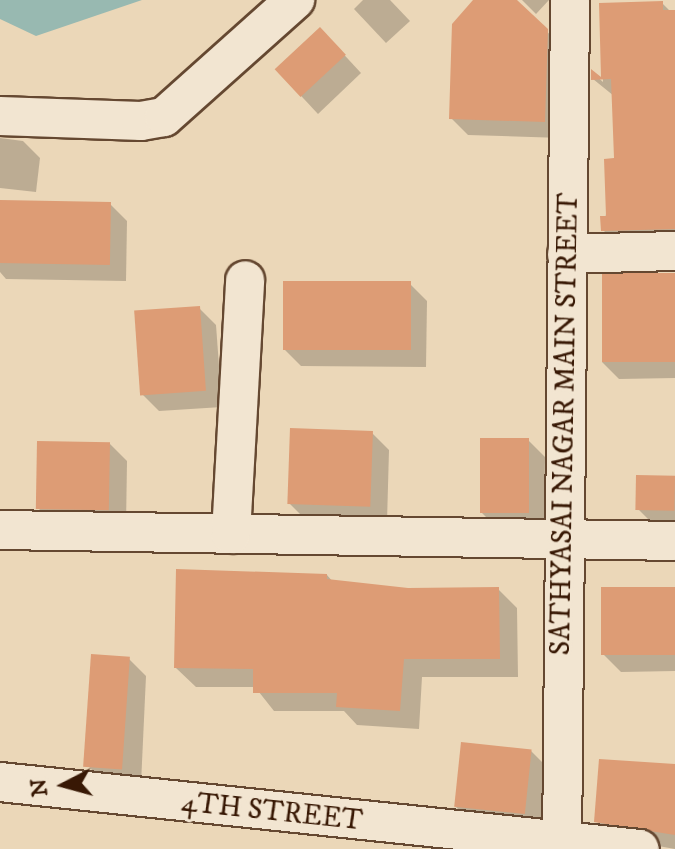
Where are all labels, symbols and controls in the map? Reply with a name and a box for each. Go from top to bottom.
street label: SATHYASAI NAGAR MAIN STREET [544,192,586,656]
north arrow [24,745,104,825]
text: N [25,777,54,798]
street label: 4TH STREET [180,786,364,838]

